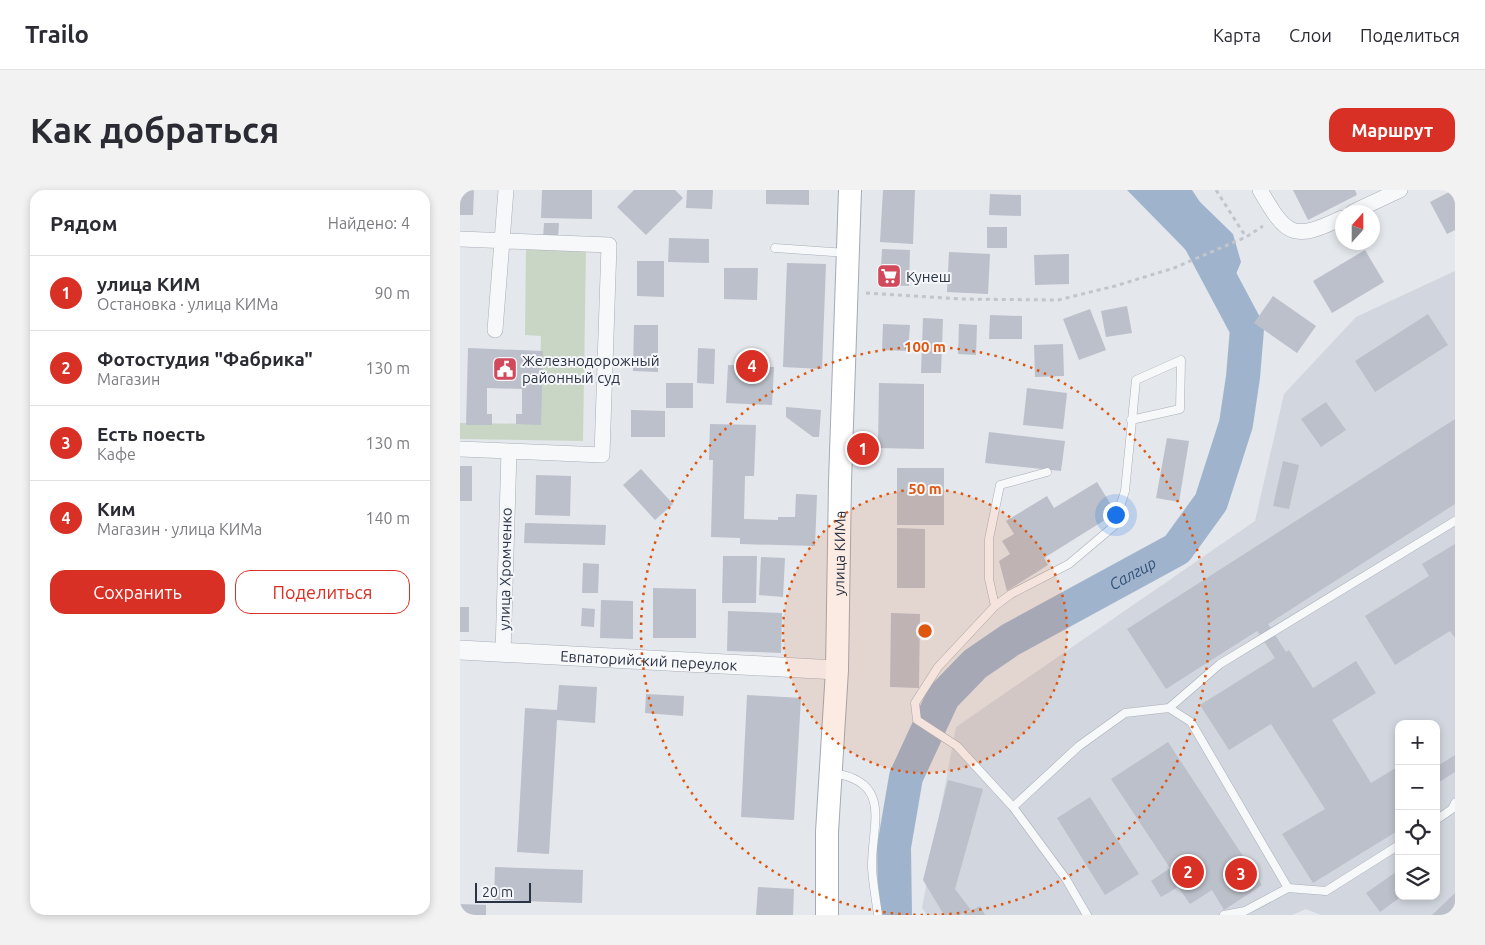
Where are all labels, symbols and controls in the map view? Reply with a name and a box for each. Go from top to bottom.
text: Trailo [25,21,89,48]
text: Карта [1213,25,1261,45]
text: Слои [1289,25,1332,45]
text: Поделиться [1360,25,1460,45]
button: Маршрут [1329,108,1455,152]
text: Как добраться [30,110,279,150]
north arrow [1335,205,1380,250]
text: Рядом [50,211,118,235]
text: Найдено: 4 [328,214,410,232]
supermarket icon: Кунеш [876,263,902,289]
place label: Кунеш [906,268,951,285]
text: улица КИМ [97,273,200,295]
text: 1 [61,284,71,302]
text: 90 m [374,284,410,302]
text: Остановка · улица КИМа [97,295,278,313]
text: 100 m [904,338,946,355]
pin: 4 [736,347,768,385]
text: Фотостудия "Фабрика" [97,348,313,370]
place label: Железнодорожный районный суд [522,352,660,386]
public building icon: Железнодорожный районный суд [492,356,518,382]
text: 2 [61,359,71,377]
text: 130 m [365,359,410,377]
text: Магазин [97,370,160,388]
text: Есть поесть [97,423,205,445]
pin: 1 [847,430,879,468]
text: 3 [61,434,71,452]
text: 130 m [365,434,410,452]
text: Кафе [97,445,136,463]
text: 50 m [908,480,942,497]
text: Ким [97,498,136,520]
your location [1103,502,1129,528]
street label: улица Хромченко [495,507,515,631]
text: 4 [61,509,71,527]
text: 140 m [365,509,410,527]
street label: улица КИМа [830,511,848,596]
text: Магазин · улица КИМа [97,520,262,538]
water label: Салгир [1106,553,1159,593]
button: Сохранить [50,570,225,614]
button: Поделиться [235,570,410,614]
centre of rings [916,622,934,640]
street label: Евпаторийский переулок [560,647,738,673]
map controls [1395,720,1440,900]
button: + [1395,720,1440,765]
button: − [1395,765,1440,810]
button: locate [1395,810,1440,855]
pin: 2 [1172,853,1204,891]
pin: 3 [1225,855,1257,893]
button: layers [1395,855,1440,900]
scale bar [475,880,531,903]
text: 20 m [482,884,513,900]

